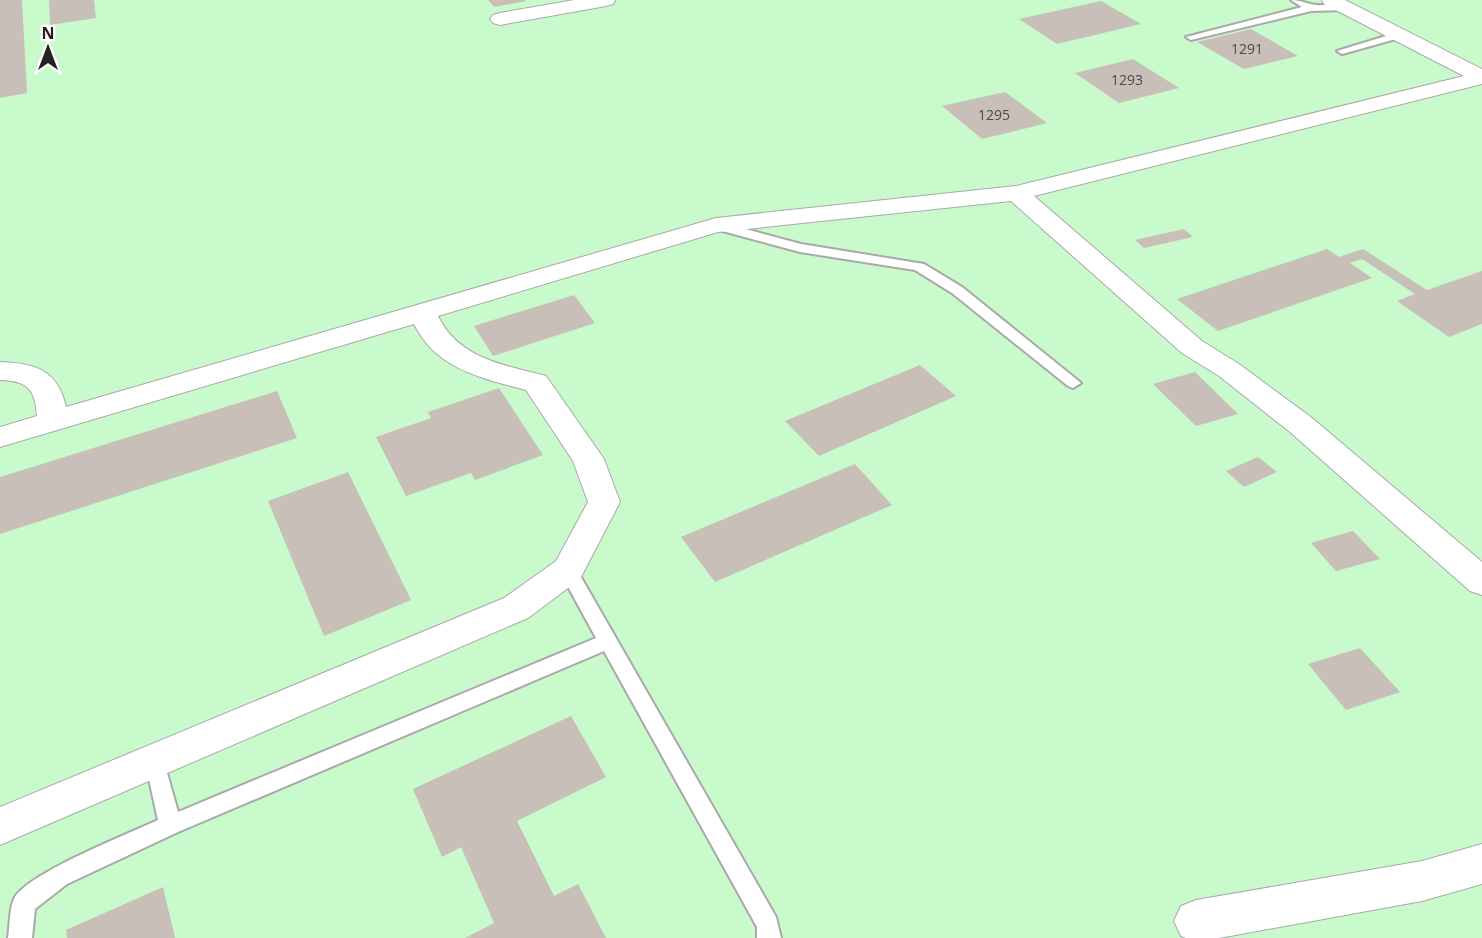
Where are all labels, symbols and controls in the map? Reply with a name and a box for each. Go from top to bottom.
north arrow [18,18,78,78]
text: N [41,22,55,44]
house number: 1291 [1231,39,1263,58]
house number: 1293 [1111,70,1143,89]
house number: 1295 [978,105,1010,124]

